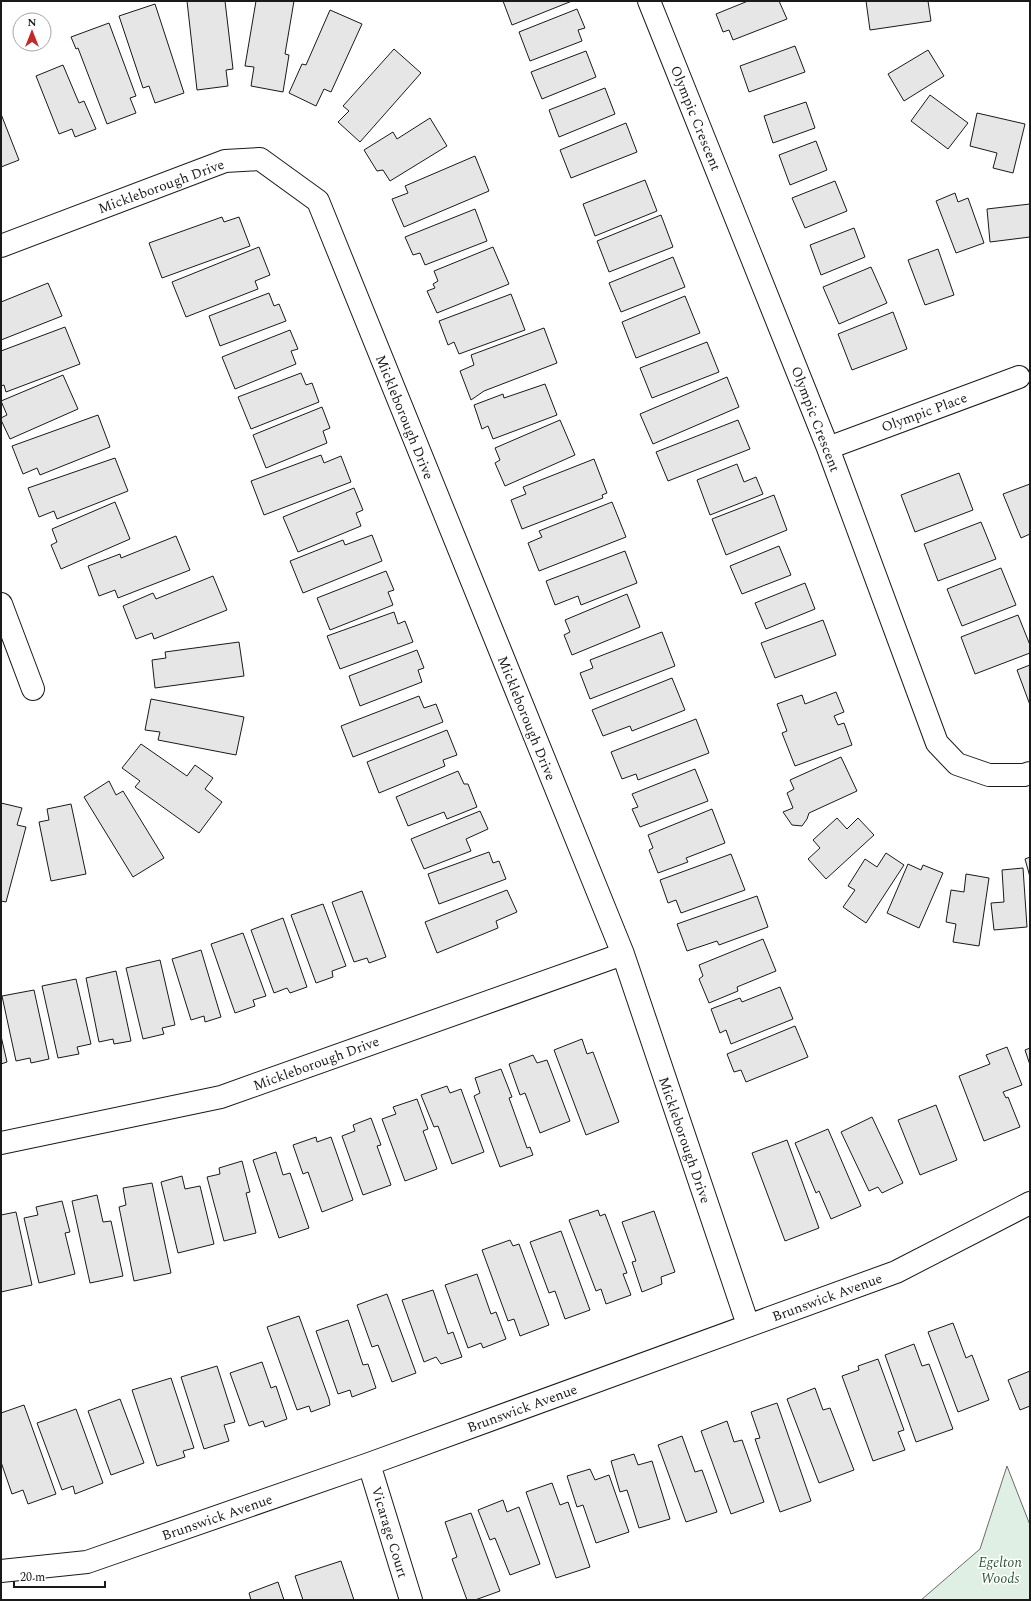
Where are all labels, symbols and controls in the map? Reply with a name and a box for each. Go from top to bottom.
north arrow [12,12,52,52]
text: N [28,14,37,31]
street label: Olympic Crescent [665,62,726,174]
street label: Mickleborough Drive [95,154,227,219]
street label: Mickleborough Drive [370,352,439,483]
street label: Olympic Crescent [786,363,845,475]
street label: Olympic Place [878,387,970,438]
street label: Mickleborough Drive [492,653,561,784]
street label: Mickleborough Drive [250,1031,382,1096]
street label: Mickleborough Drive [653,1074,716,1207]
street label: Brunswick Avenue [769,1268,885,1327]
street label: Brunswick Avenue [464,1379,580,1438]
street label: Vicarage Court [366,1484,413,1581]
street label: Brunswick Avenue [159,1489,276,1546]
park label: Egelton Woods [978,1552,1022,1589]
scale bar [14,1563,105,1589]
text: 20 m [20,1568,45,1587]

